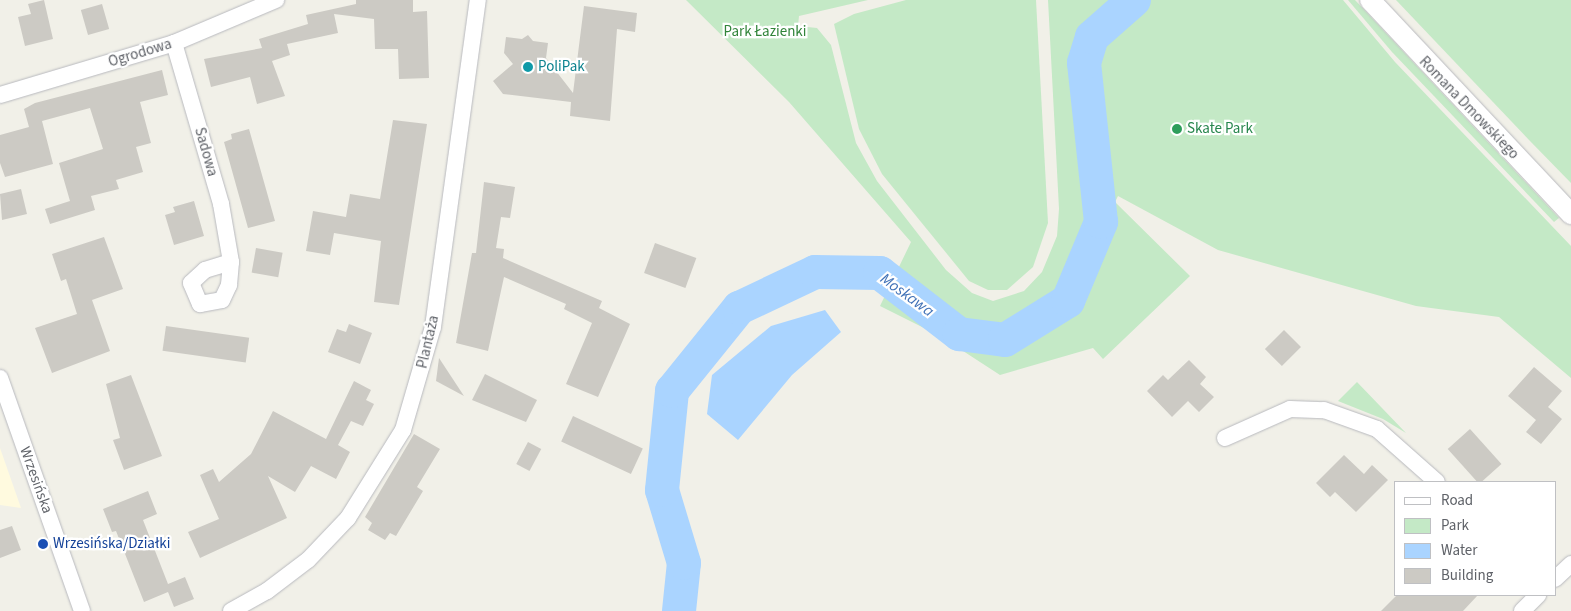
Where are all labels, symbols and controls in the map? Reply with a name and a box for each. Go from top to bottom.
park label: Park Łazienki [724,23,806,41]
street label: Ogrodowa [106,35,174,71]
street label: Romana Dmowskiego [1415,53,1523,163]
place label: PoliPak [538,58,585,76]
marker: PoliPak [522,61,534,73]
place label: Skate Park [1187,120,1253,138]
marker: Skate Park [1171,123,1183,135]
street label: Sadowa [190,125,222,179]
water label: Moskawa [876,269,938,321]
street label: Plantaża [413,314,443,370]
street label: Wrzesińska [16,444,56,516]
legend [1394,481,1556,596]
text: Road [1441,490,1473,511]
text: Park [1441,515,1469,536]
place label: Wrzesińska/Działki [53,535,170,553]
marker: Wrzesińska/Działki [37,538,49,550]
text: Water [1441,540,1477,561]
text: Building [1441,565,1493,586]

